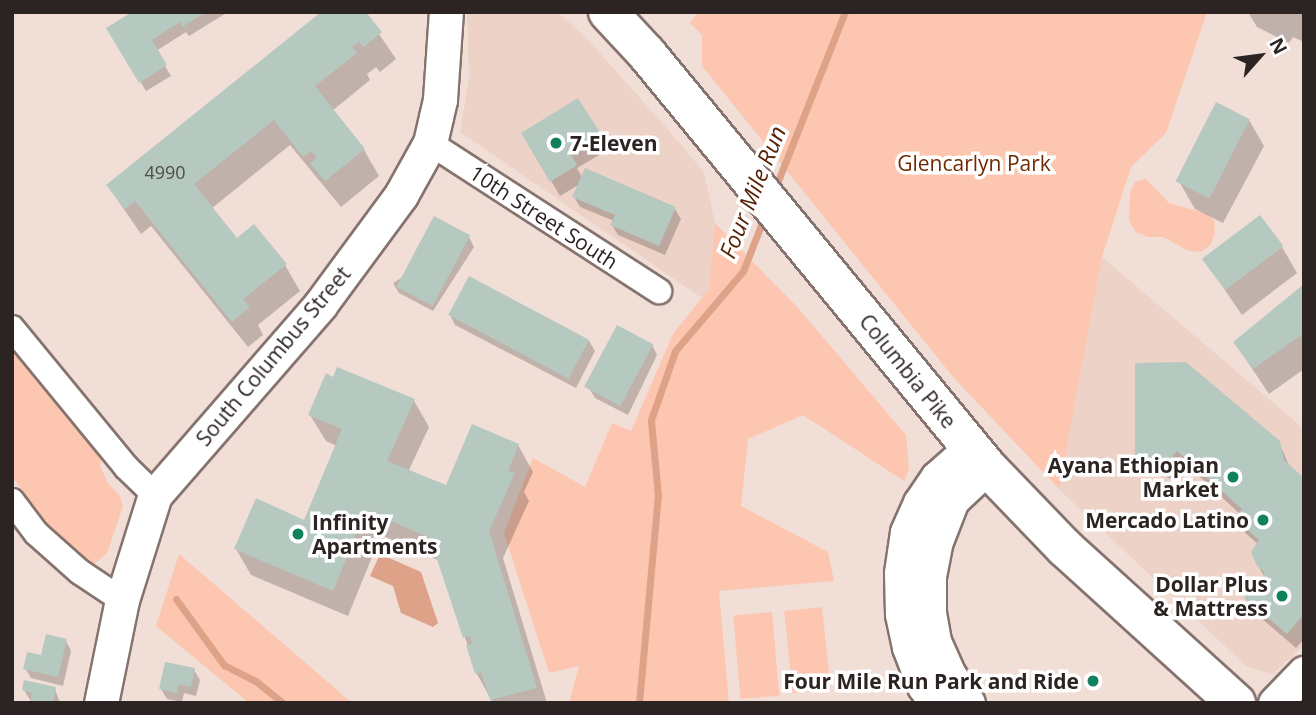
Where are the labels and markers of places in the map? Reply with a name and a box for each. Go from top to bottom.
place label: 7-Eleven [570,130,657,156]
marker: 7-Eleven [548,135,564,151]
place label: Ayana Ethiopian Market [1048,452,1219,502]
marker: Ayana Ethiopian Market [1225,469,1241,485]
place label: Mercado Latino [1085,507,1249,533]
place label: Infinity Apartments [312,509,437,559]
marker: Mercado Latino [1255,512,1271,528]
marker: Infinity Apartments [290,526,306,542]
place label: Dollar Plus & Mattress [1153,571,1268,621]
marker: Dollar Plus & Mattress [1274,588,1290,604]
place label: Four Mile Run Park and Ride [783,668,1079,694]
marker: Four Mile Run Park and Ride [1085,673,1101,689]

